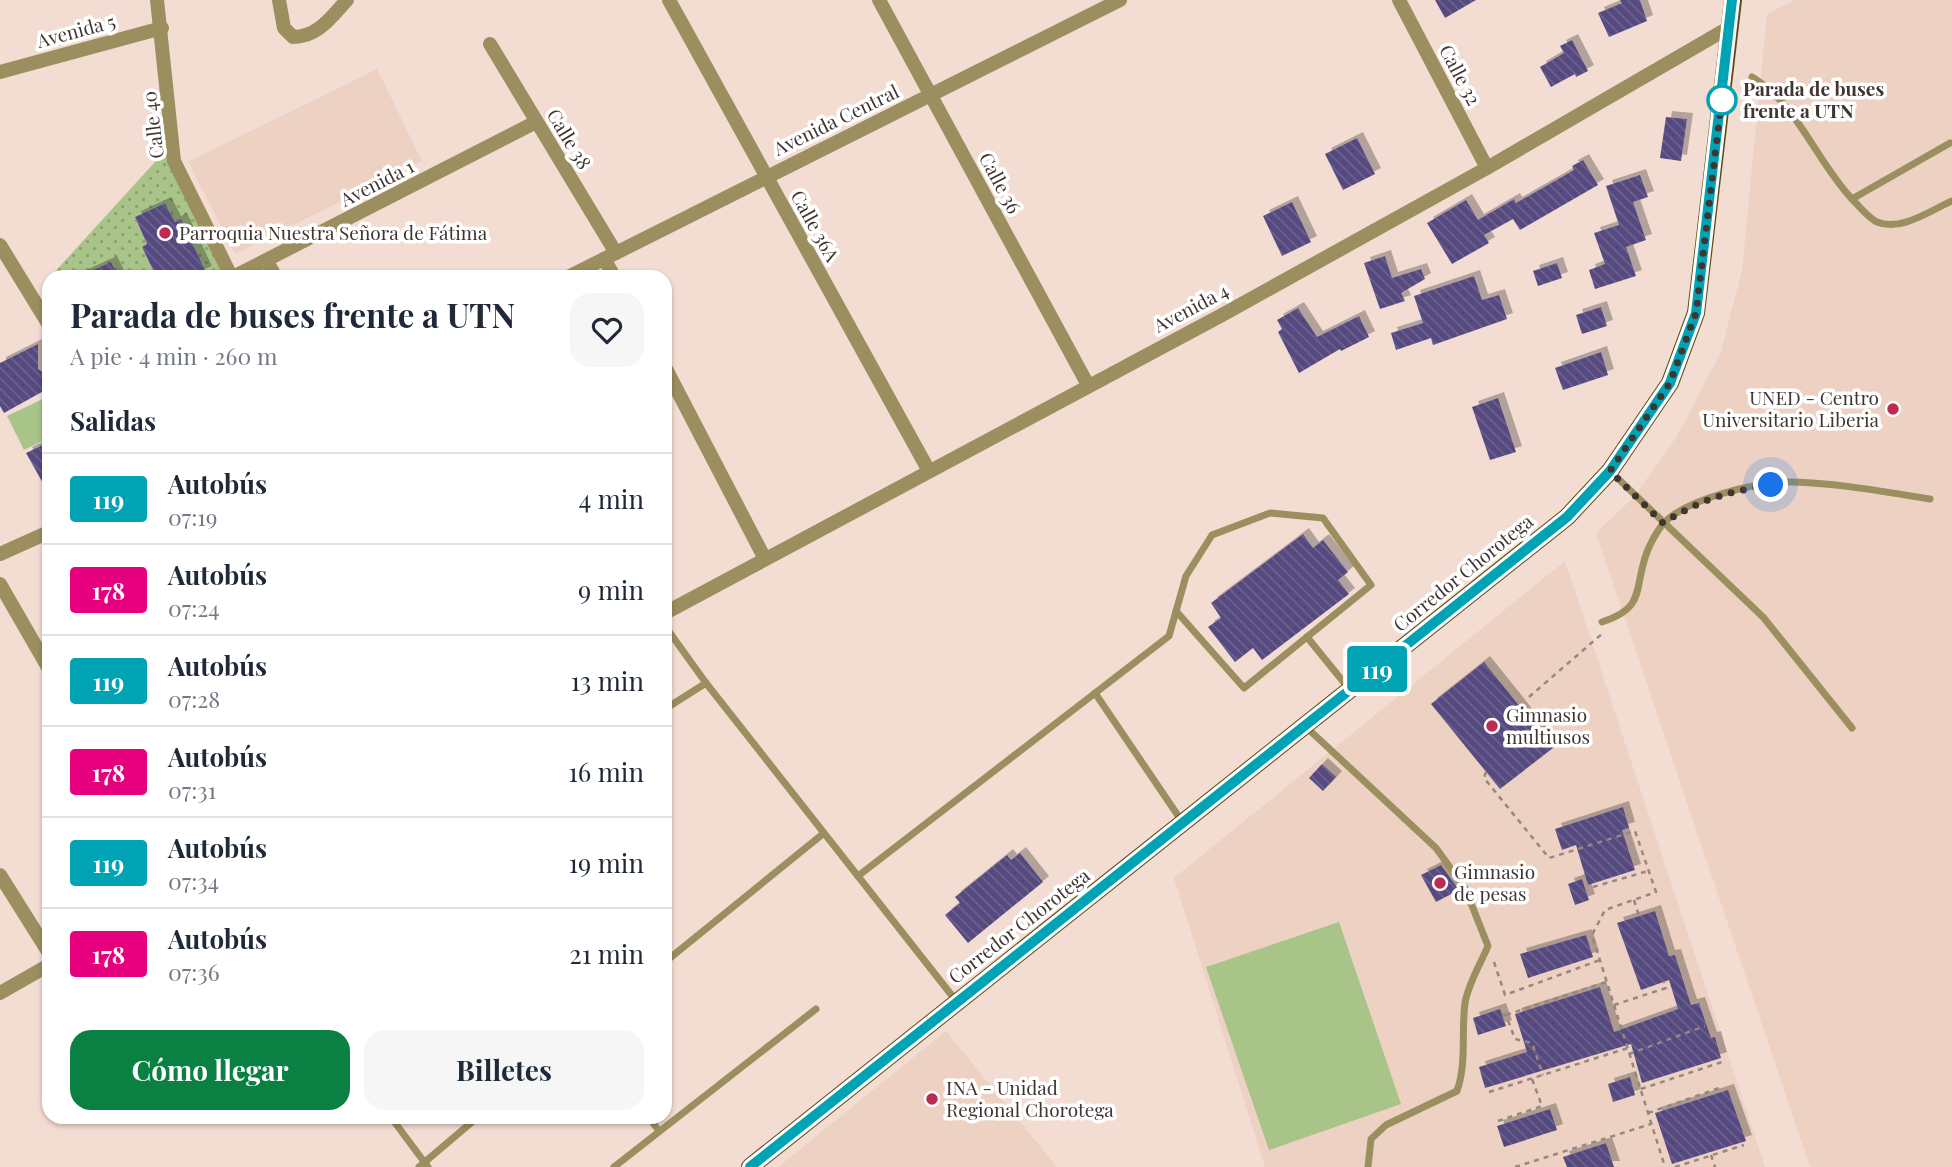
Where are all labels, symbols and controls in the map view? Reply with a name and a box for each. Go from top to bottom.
street label: Avenida 5 [33,7,118,53]
street label: Calle 32 [1434,40,1488,109]
place label: Parada de buses frente a UTN [1743,75,1884,123]
street label: Avenida Central [768,77,903,161]
marker: Parada de buses frente a UTN [1707,85,1737,115]
street label: Calle 40 [135,90,169,160]
street label: Calle 38 [542,103,598,173]
street label: Calle 36 [974,147,1028,218]
street label: Avenida 1 [334,152,418,212]
street label: Calle 36A [786,185,847,267]
place label: Parroquia Nuestra Señora de Fátima [179,219,488,245]
marker: Parroquia Nuestra Señora de Fátima [157,225,173,241]
street label: Avenida 4 [1148,276,1233,338]
text: Parada de buses frente a UTN [70,292,515,336]
button: heart [570,293,644,367]
text: A pie · 4 min · 260 m [70,340,277,371]
place label: UNED - Centro Universitario Liberia [1702,384,1880,432]
marker: UNED - Centro Universitario Liberia [1885,401,1901,417]
text: Salidas [70,403,156,438]
text: Autobús [168,466,267,501]
your location [1753,467,1788,502]
text: 4 min [578,481,644,516]
text: 119 [93,483,124,515]
text: 07:19 [168,501,217,532]
street label: Corredor Chorotega [1387,507,1538,637]
text: Autobús [168,557,267,592]
text: 9 min [578,572,644,607]
text: 178 [92,574,125,606]
text: 07:24 [168,592,220,623]
line badge: 119 [1337,646,1417,692]
text: Autobús [168,648,267,683]
text: 119 [1361,653,1393,685]
text: 13 min [570,663,644,698]
text: 119 [93,665,124,697]
text: 07:28 [168,683,220,714]
place label: Gimnasio multiusos [1506,701,1590,749]
marker: Gimnasio multiusos [1484,718,1500,734]
text: Autobús [168,739,267,774]
text: 16 min [568,754,644,789]
text: 178 [92,756,125,788]
text: 07:31 [168,774,216,805]
text: Autobús [168,830,267,865]
text: 19 min [568,845,644,880]
text: 119 [93,847,124,879]
place label: Gimnasio de pesas [1454,858,1535,906]
street label: Corredor Chorotega [942,861,1095,989]
text: 07:34 [168,865,219,896]
marker: Gimnasio de pesas [1432,875,1448,891]
text: Autobús [168,921,267,956]
text: 21 min [569,936,644,971]
text: 178 [92,938,125,970]
text: 07:36 [168,956,220,987]
button: Cómo llegar [70,1030,350,1110]
button: Billetes [364,1030,644,1110]
place label: INA - Unidad Regional Chorotega [946,1074,1114,1122]
marker: INA - Unidad Regional Chorotega [924,1091,940,1107]

